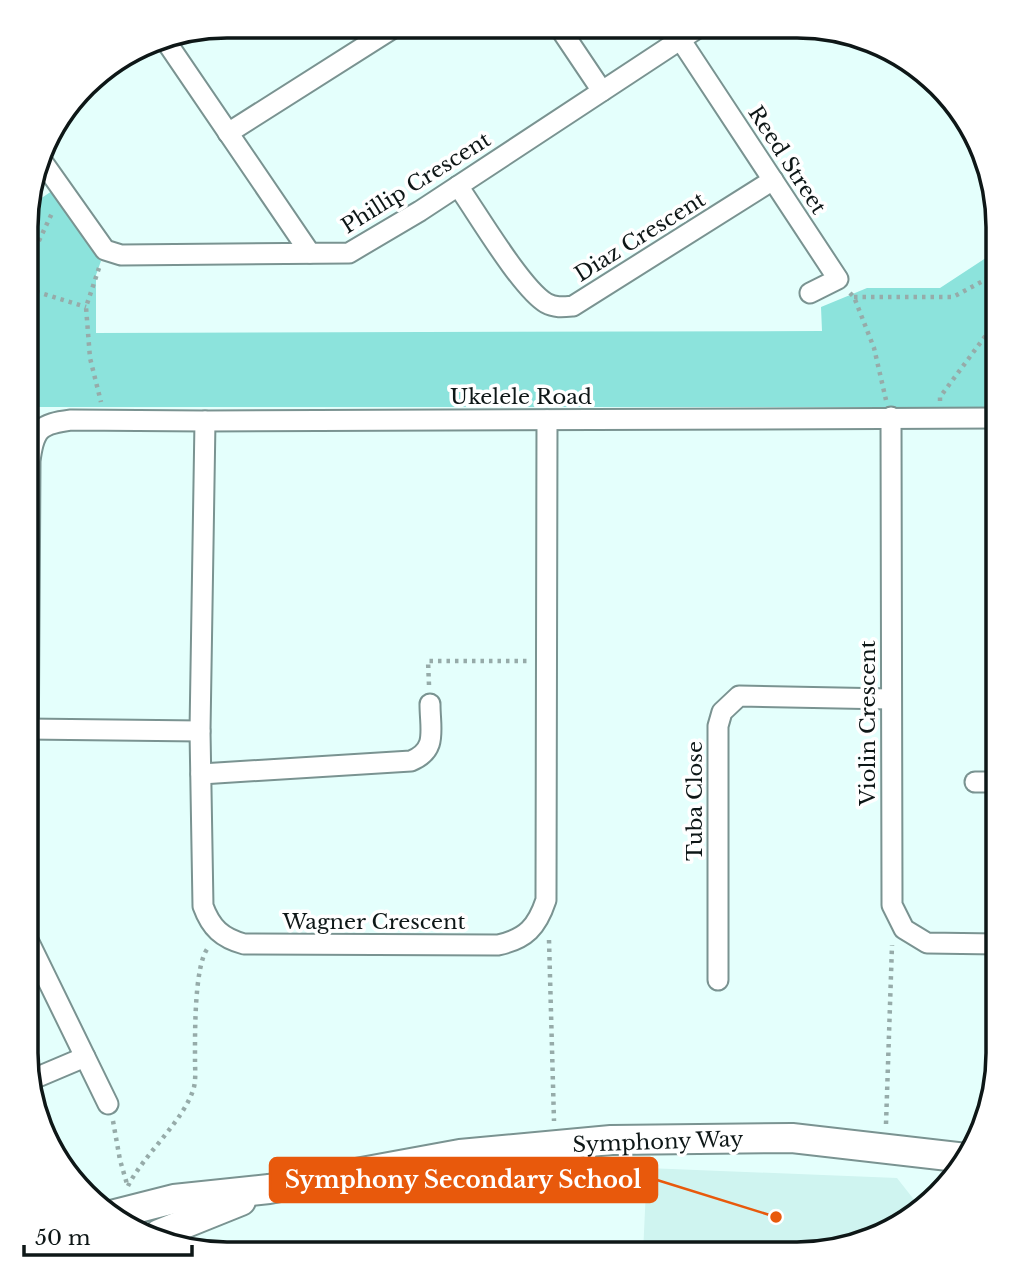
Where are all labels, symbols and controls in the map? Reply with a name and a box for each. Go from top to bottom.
street label: Reed Street [742,101,832,219]
street label: Phillip Crescent [337,127,495,239]
street label: Diaz Crescent [570,186,710,287]
street label: Ukelele Road [450,384,592,410]
street label: Violin Crescent [855,640,881,807]
street label: Tuba Close [682,741,708,861]
street label: Wagner Crescent [282,909,466,935]
street label: Symphony Way [572,1126,744,1158]
callout: Symphony Secondary School [270,1158,657,1202]
text: Symphony Secondary School [285,1166,641,1194]
scale bar [24,1214,192,1258]
text: 50 m [35,1225,91,1251]

